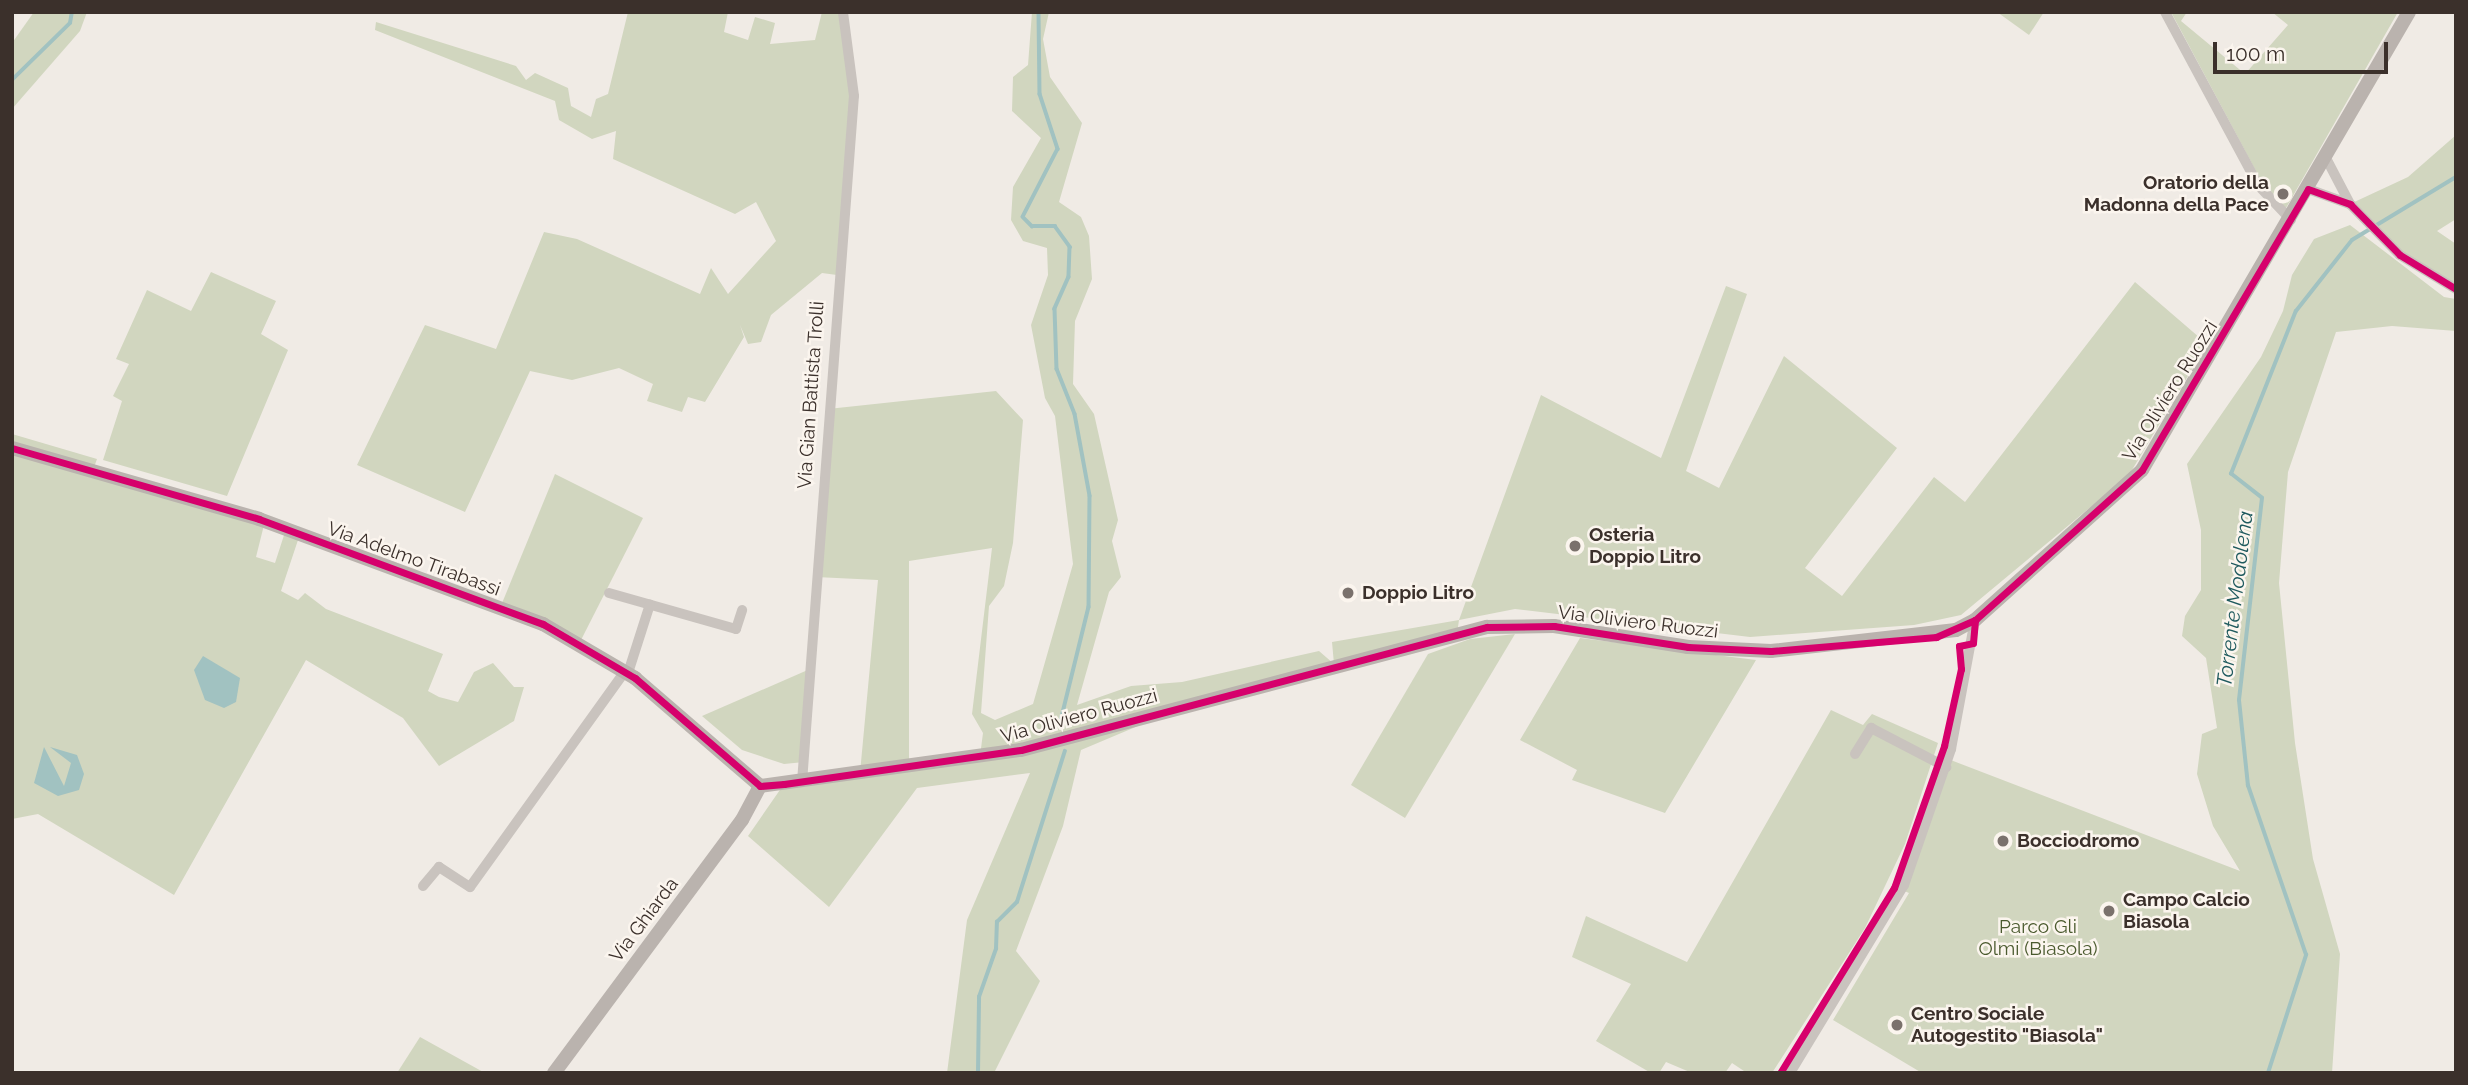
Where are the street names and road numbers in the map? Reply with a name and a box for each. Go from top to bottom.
street label: Via Gian Battista Trolli [793,300,829,490]
street label: Via Oliviero Ruozzi [2118,317,2222,465]
street label: Via Adelmo Tirabassi [324,517,504,601]
street label: Via Oliviero Ruozzi [1557,601,1719,643]
street label: Via Oliviero Ruozzi [998,684,1160,748]
street label: Via Ghiarda [605,873,683,967]

